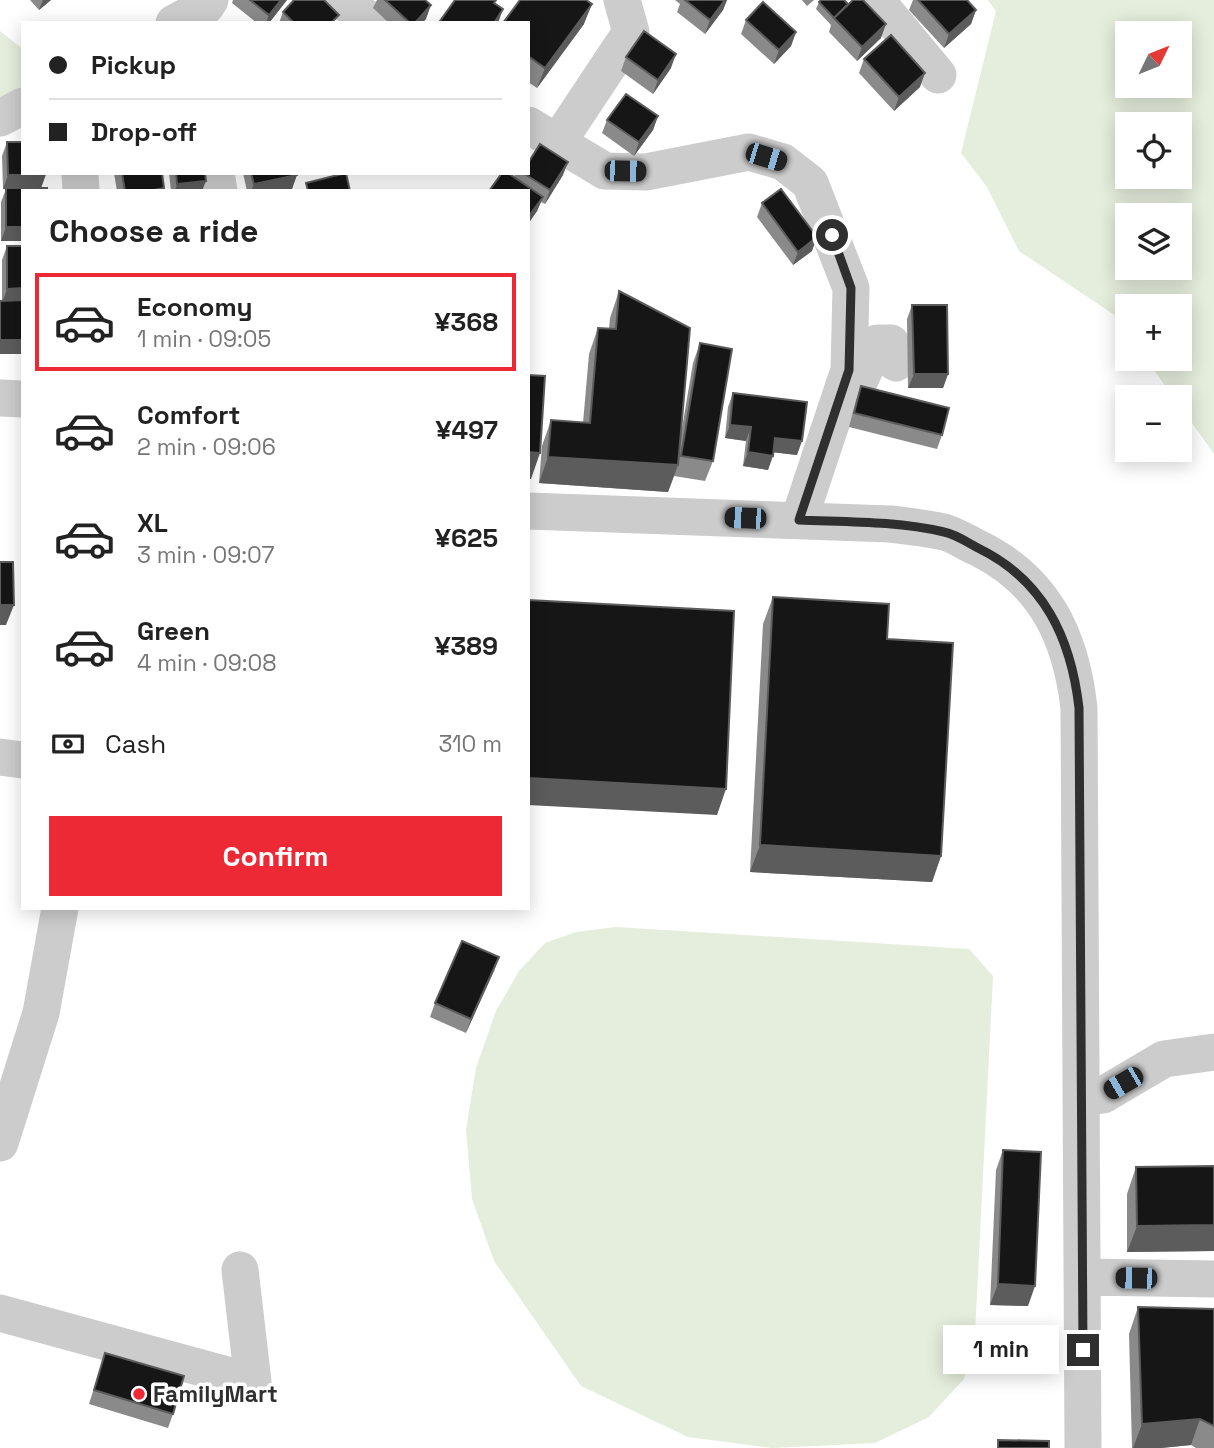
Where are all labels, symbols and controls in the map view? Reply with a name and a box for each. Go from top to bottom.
north arrow [1115,21,1192,98]
map controls [1115,21,1192,462]
text: Pickup [91,48,176,82]
button: locate [1115,112,1192,189]
text: Drop-off [91,115,197,149]
car [743,141,790,173]
car [604,160,647,182]
button: layers [1115,203,1192,280]
text: Choose a ride [49,211,259,251]
route start [816,219,848,251]
text: Economy [137,290,253,324]
icon: car [53,291,116,354]
button: + [1115,294,1192,371]
text: ¥368 [434,305,498,339]
text: 1 min · 09:05 [137,324,271,354]
button: − [1115,385,1192,462]
text: Comfort [137,398,240,432]
icon: car [53,399,116,462]
text: ¥497 [435,413,498,447]
text: 2 min · 09:06 [137,432,276,462]
text: XL [137,506,168,540]
icon: car [53,507,116,570]
car [724,507,767,529]
text: ¥625 [435,521,498,555]
text: 3 min · 09:07 [137,540,274,570]
text: Green [137,614,210,648]
icon: car [53,615,116,678]
text: ¥389 [434,629,498,663]
text: 4 min · 09:08 [137,648,277,678]
icon: cash [49,725,87,763]
text: Cash [105,727,166,761]
text: 310 m [438,729,502,759]
button: Confirm [49,816,502,896]
car [1100,1063,1147,1103]
car [1115,1267,1158,1289]
callout: 1 min [943,1326,1058,1374]
text: 1 min [973,1334,1029,1364]
route end [1067,1334,1099,1366]
place label: FamilyMart [153,1379,278,1409]
marker: FamilyMart [131,1386,147,1402]

